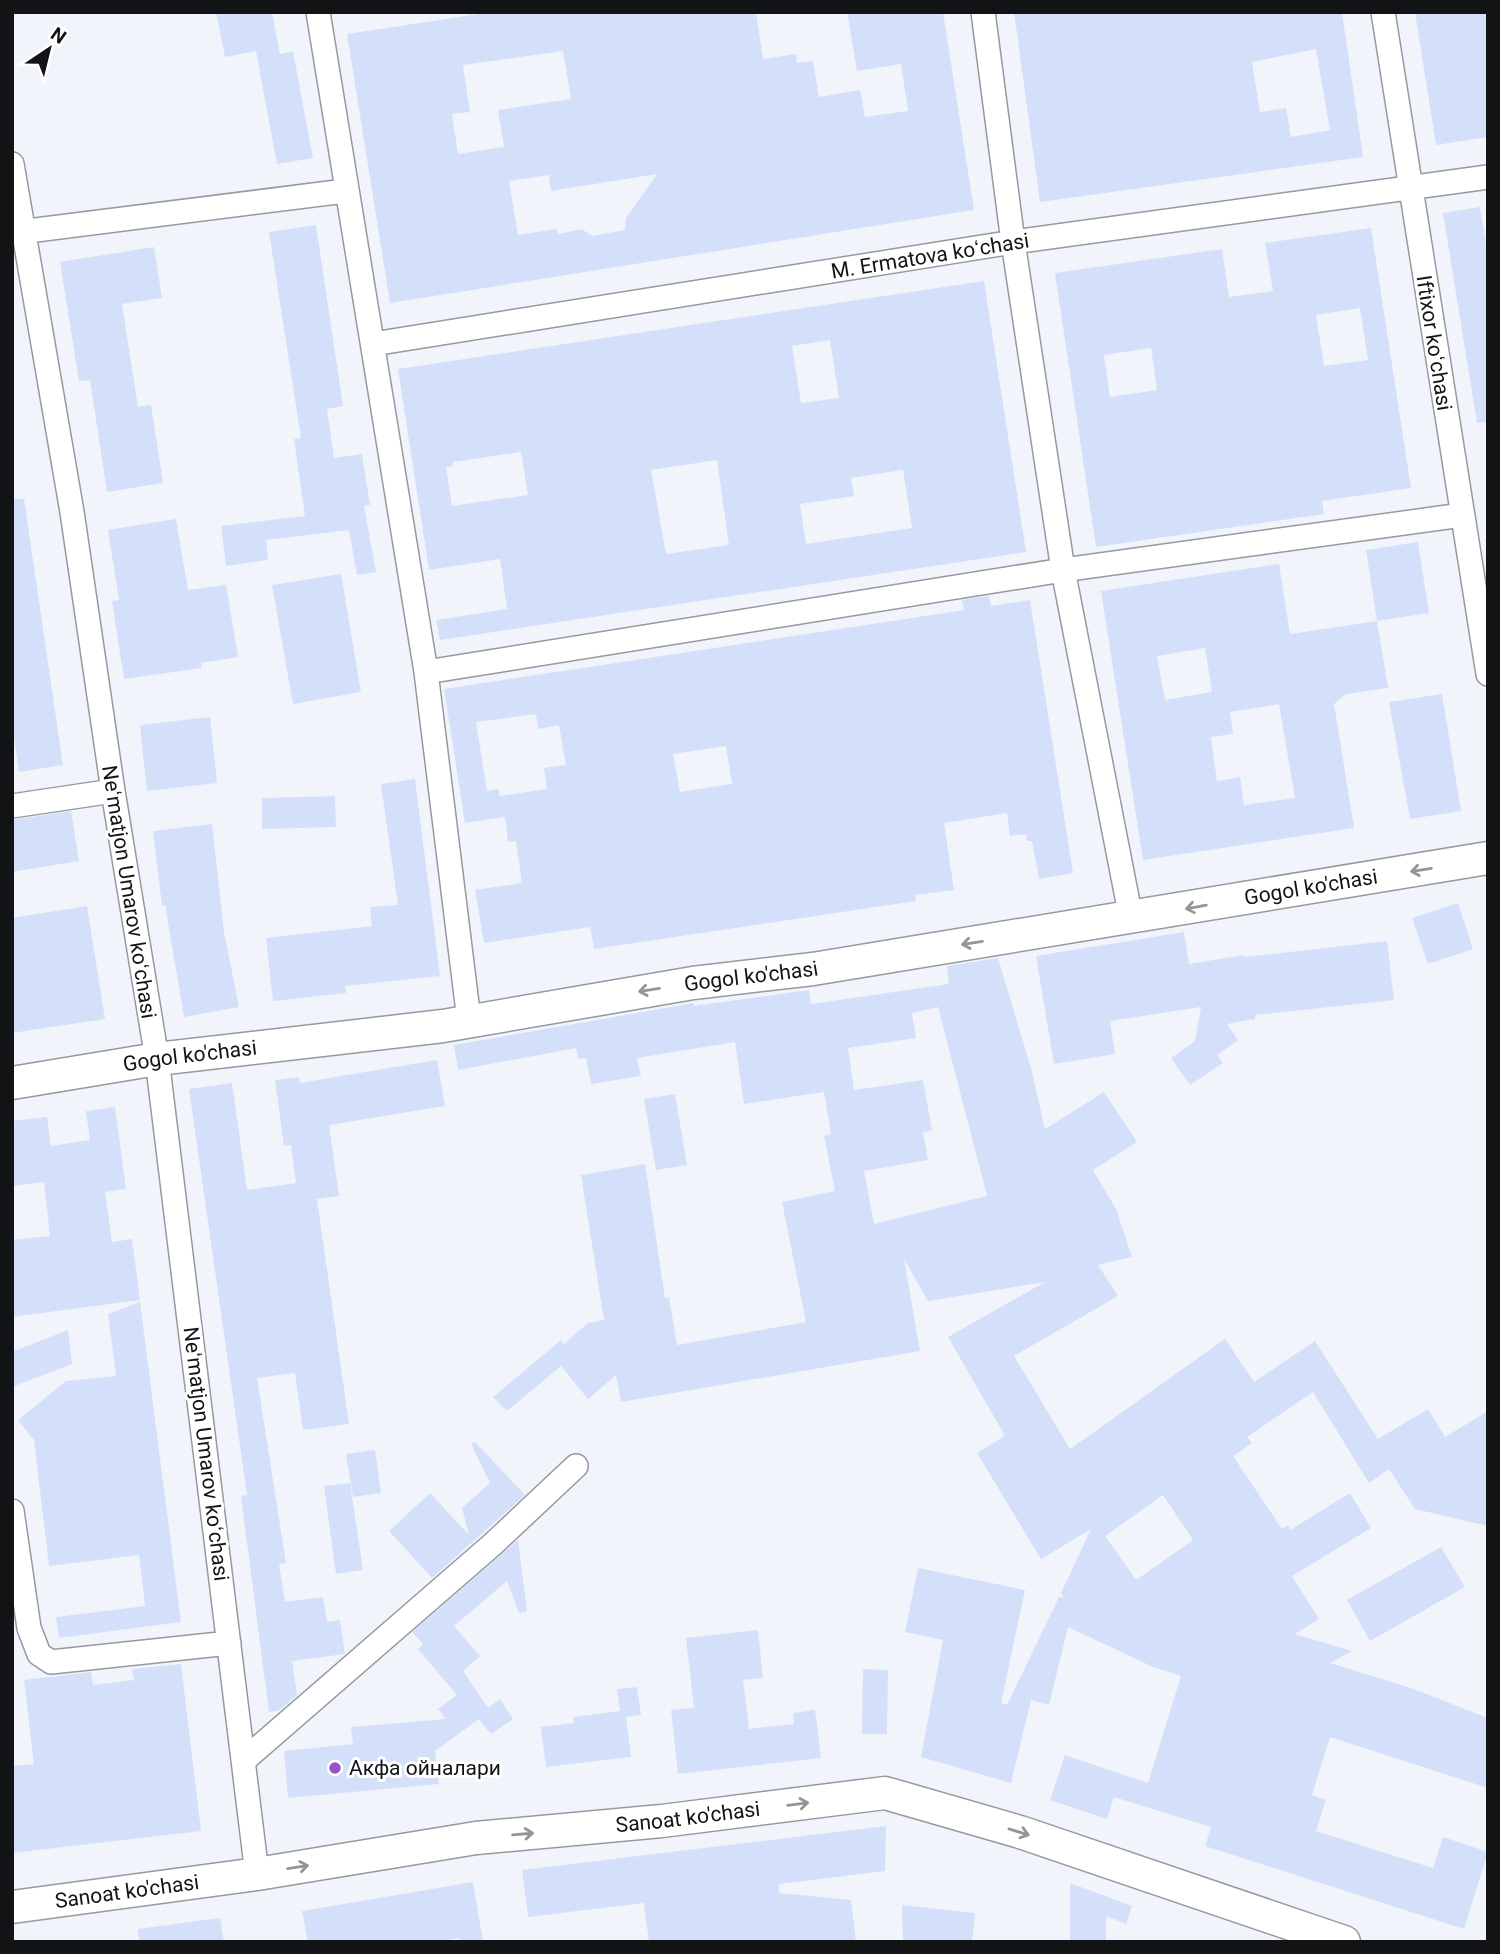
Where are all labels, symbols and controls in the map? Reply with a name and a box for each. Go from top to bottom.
north arrow [14,14,84,84]
text: N [46,22,71,49]
street label: M. Ermatova koʻchasi [829,228,1031,284]
street label: Iftixor koʻchasi [1411,274,1457,412]
street label: Neʻmatjon Umarov koʻchasi [97,764,161,1020]
street label: Gogol ko'chasi [1243,864,1379,910]
one-way arrow [1410,864,1432,877]
one-way arrow [1185,901,1208,914]
one-way arrow [961,937,983,950]
street label: Gogol ko'chasi [682,956,820,996]
one-way arrow [639,984,661,997]
street label: Gogol ko'chasi [121,1036,258,1076]
street label: Neʻmatjon Umarov koʻchasi [178,1325,234,1583]
place label: Акфа ойналари [349,1756,501,1780]
marker: Акфа ойналари [327,1760,343,1776]
street label: Sanoat ko'chasi [615,1797,761,1837]
one-way arrow [786,1798,809,1811]
one-way arrow [511,1827,534,1840]
one-way arrow [1008,1827,1030,1840]
one-way arrow [286,1860,309,1873]
street label: Sanoat ko'chasi [53,1870,201,1913]

